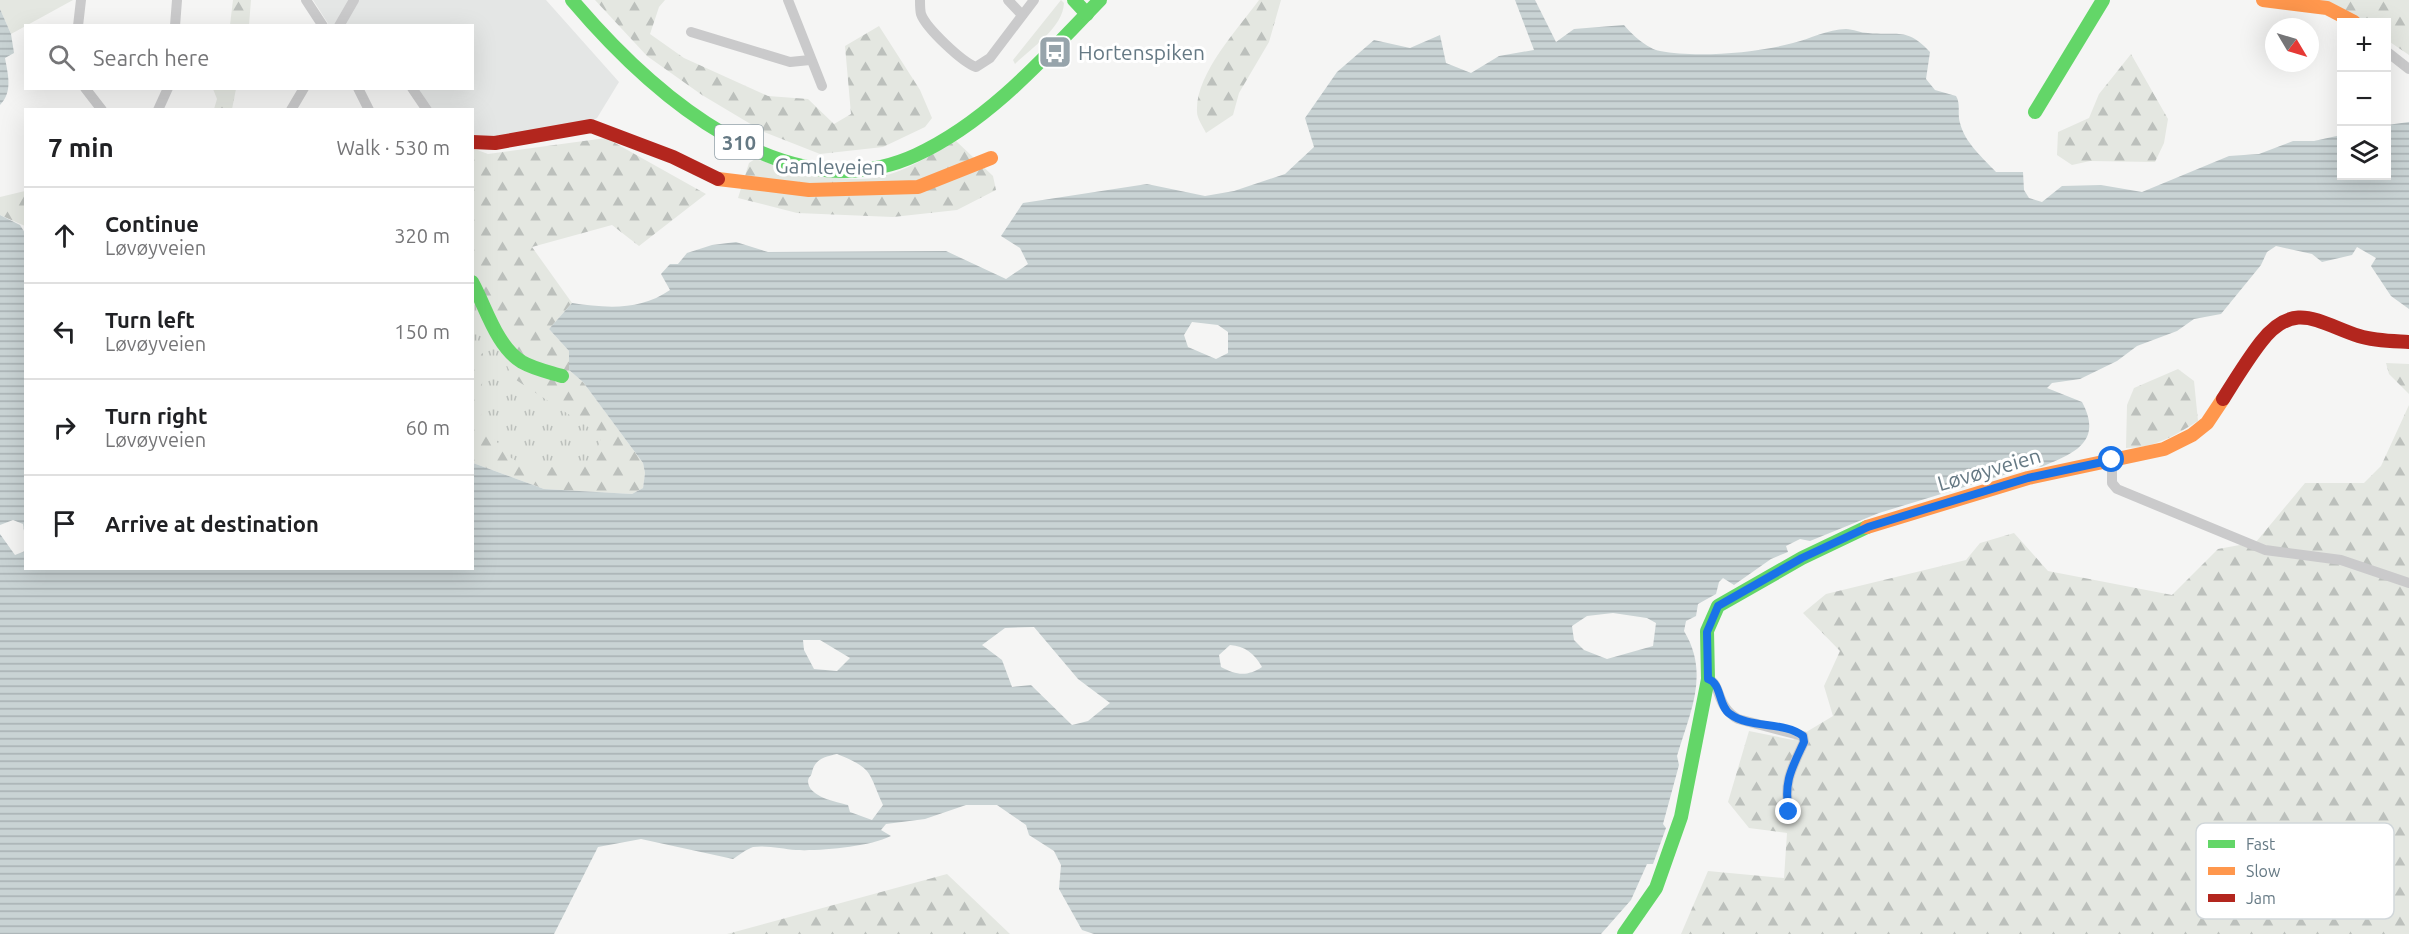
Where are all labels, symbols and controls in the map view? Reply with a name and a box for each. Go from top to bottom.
north arrow [2265,18,2319,72]
map controls [2337,18,2391,180]
button: + [2337,18,2391,72]
search box [24,24,474,90]
bus stop icon: Hortenspiken [1037,34,1073,70]
place label: Hortenspiken [1078,40,1205,64]
icon: search [45,41,78,74]
text: Search here [93,45,209,70]
button: − [2337,72,2391,126]
road number: 310 [715,125,763,159]
button: layers [2337,126,2391,180]
text: 7 min [48,133,114,162]
text: Walk · 530 m [337,136,450,159]
street label: Gamleveien [775,153,885,179]
text: Continue [105,211,199,236]
icon: ahead [48,219,81,252]
text: 320 m [394,224,450,247]
text: Løvøyveien [105,236,206,259]
text: Turn left [105,307,195,332]
icon: left [48,315,81,348]
text: 150 m [394,320,450,343]
text: Løvøyveien [105,332,206,355]
text: Turn right [105,403,207,428]
icon: right [48,411,81,444]
text: 60 m [406,416,450,439]
text: Løvøyveien [105,428,206,451]
street label: Løvøyveien [1935,443,2043,495]
route start [2098,446,2124,472]
icon: arrive [48,507,81,540]
text: Arrive at destination [105,511,319,536]
route end [1775,798,1801,824]
legend [2196,823,2394,919]
text: Fast [2246,835,2276,853]
text: Slow [2246,862,2281,880]
text: Jam [2246,889,2276,907]

